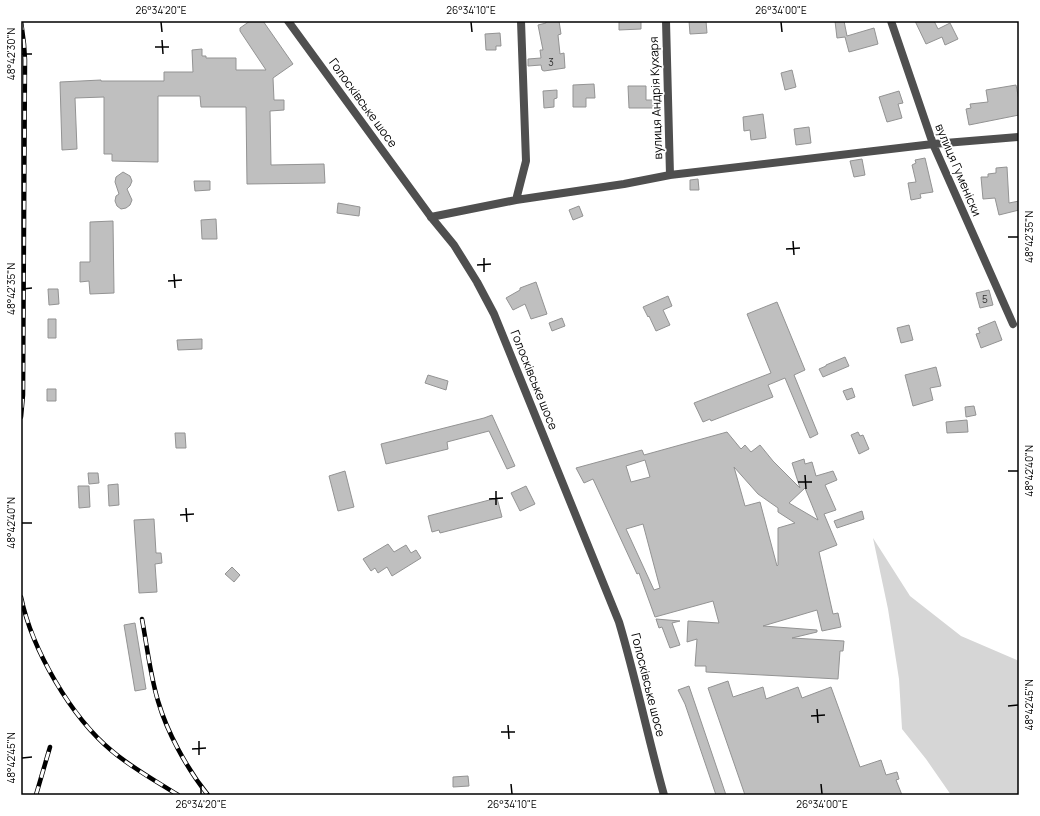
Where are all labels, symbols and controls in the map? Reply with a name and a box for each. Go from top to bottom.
text: 26°34'20"E [135,3,187,17]
text: 26°34'10"E [446,3,496,17]
text: 26°34'00"E [755,3,807,17]
text: 48°42'30"N [4,28,18,80]
street label: вулиця Андрія Кухаря [645,36,666,160]
street label: Голосківське шосе [325,55,402,151]
house number: 3 [548,55,554,69]
street label: вулиця Гуменіски [931,121,986,219]
text: 48°42'35"N [1022,211,1036,263]
text: 48°42'35"N [4,263,18,315]
house number: 5 [982,292,988,306]
street label: Голосківське шосе [507,327,562,432]
text: 48°42'40"N [1022,445,1036,497]
text: 48°42'40"N [4,497,18,549]
street label: Голосківське шосе [627,631,670,739]
text: 48°42'45"N [1022,679,1036,731]
text: 48°42'45"N [4,732,18,784]
text: 26°34'20"E [175,797,227,811]
text: 26°34'10"E [487,797,537,811]
text: 26°34'00"E [796,797,848,811]

